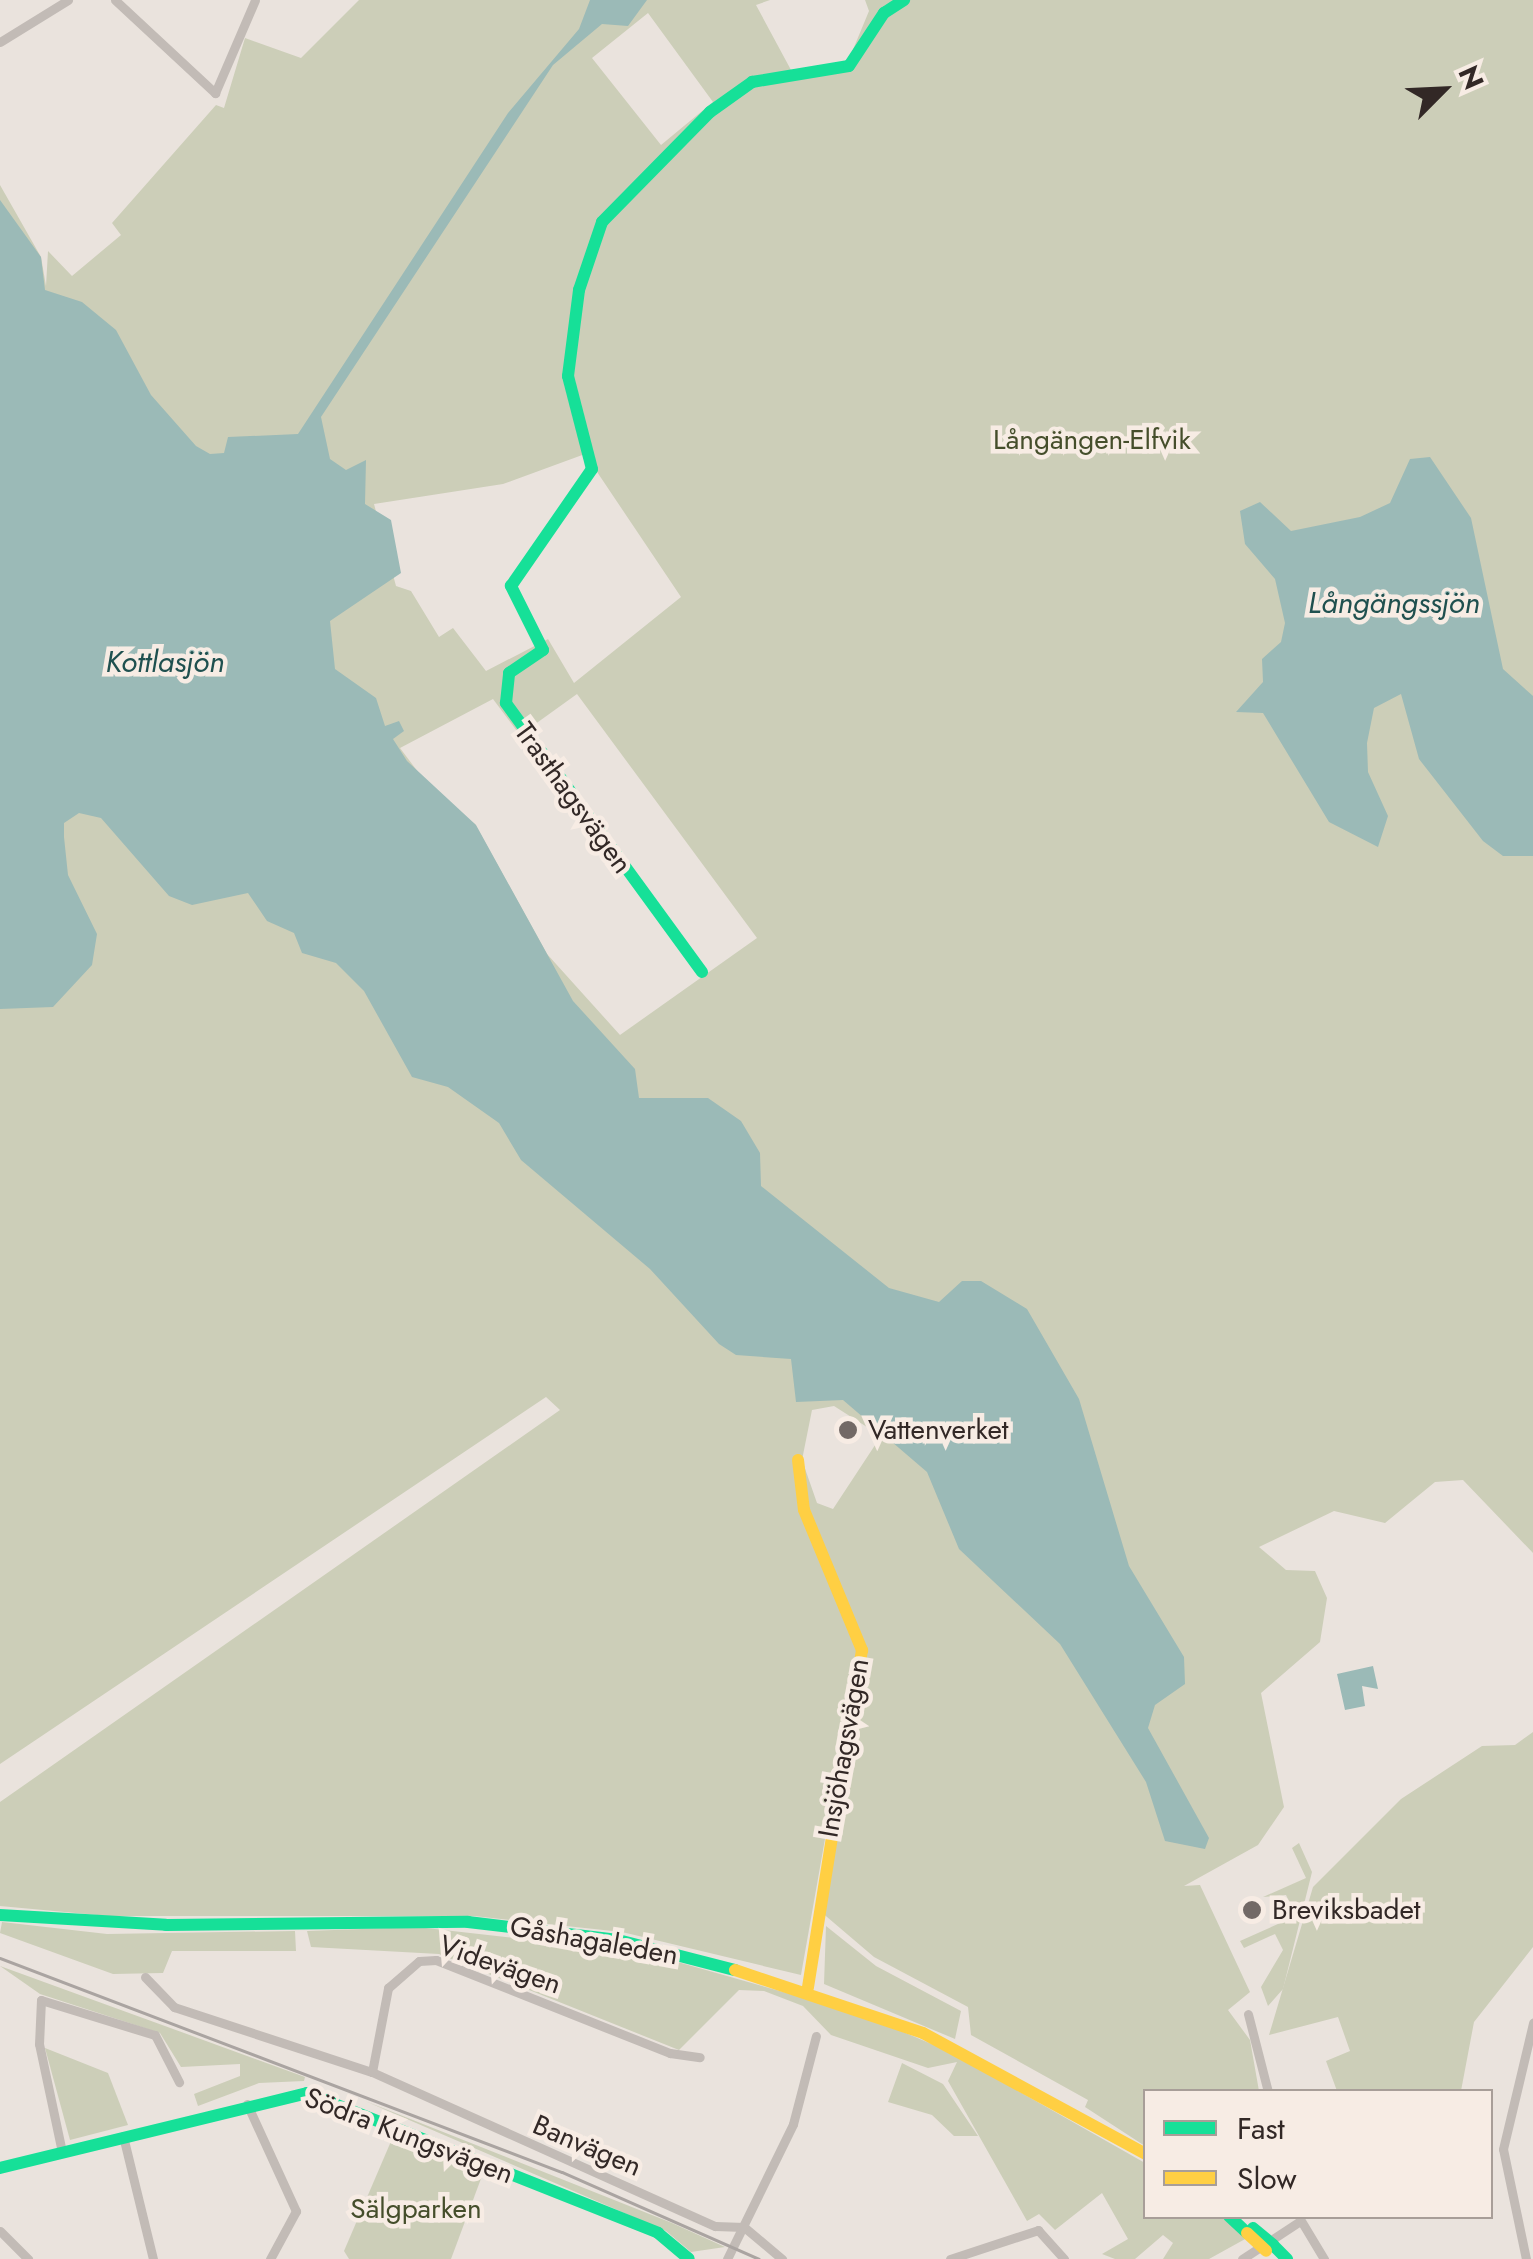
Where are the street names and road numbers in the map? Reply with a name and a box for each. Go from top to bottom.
street label: Trasthagsvägen [507,716,639,880]
street label: Insjöhagsvägen [812,1656,876,1840]
street label: Gåshagaleden [507,1910,681,1972]
street label: Videvägen [435,1928,565,2002]
street label: Södra Kungsvägen [300,2081,518,2191]
street label: Banvägen [528,2108,646,2184]

